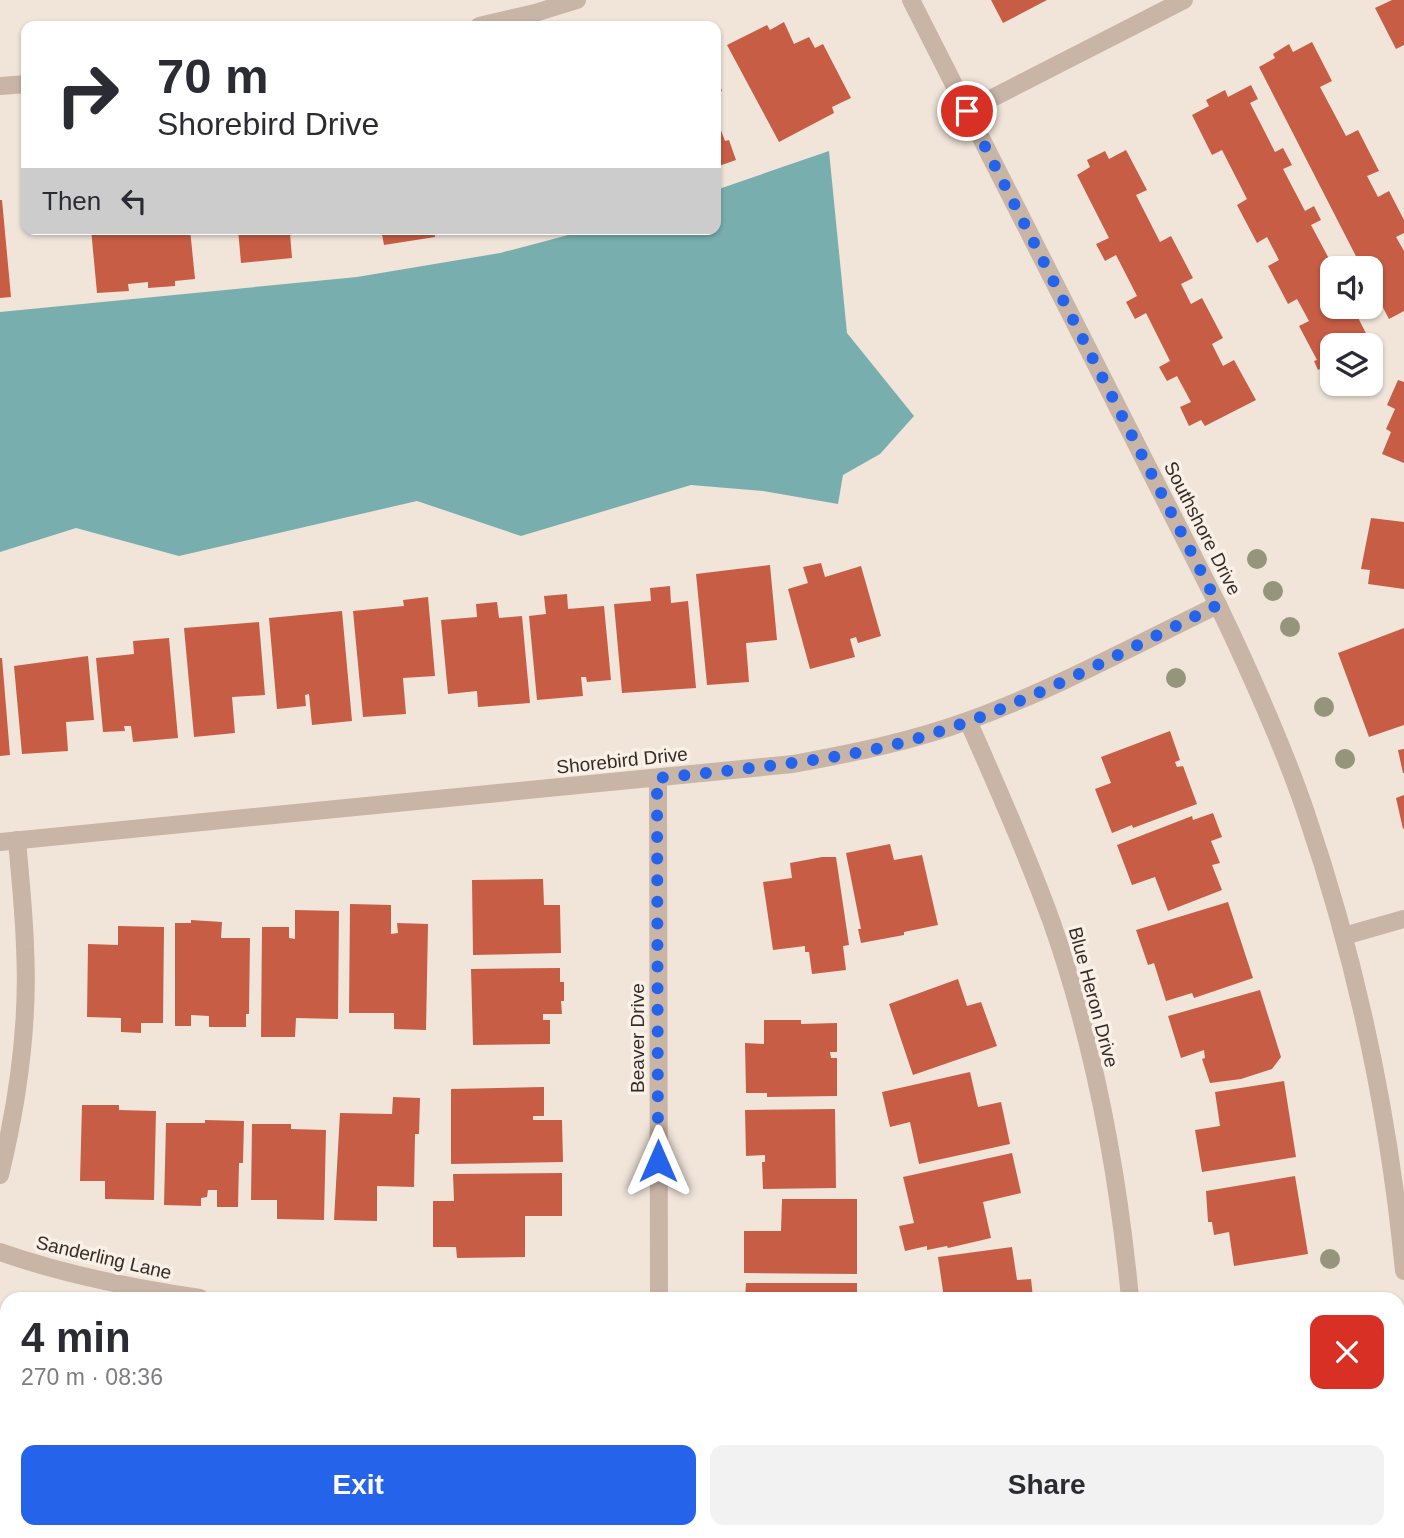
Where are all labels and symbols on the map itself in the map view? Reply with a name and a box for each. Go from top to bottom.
pin [937,81,997,141]
street label: Southshore Drive [1160,458,1245,598]
street label: Shorebird Drive [555,743,689,778]
street label: Blue Heron Drive [1065,925,1122,1070]
street label: Beaver Drive [627,983,648,1093]
position arrow [621,1124,695,1198]
street label: Sanderling Lane [34,1232,174,1283]

